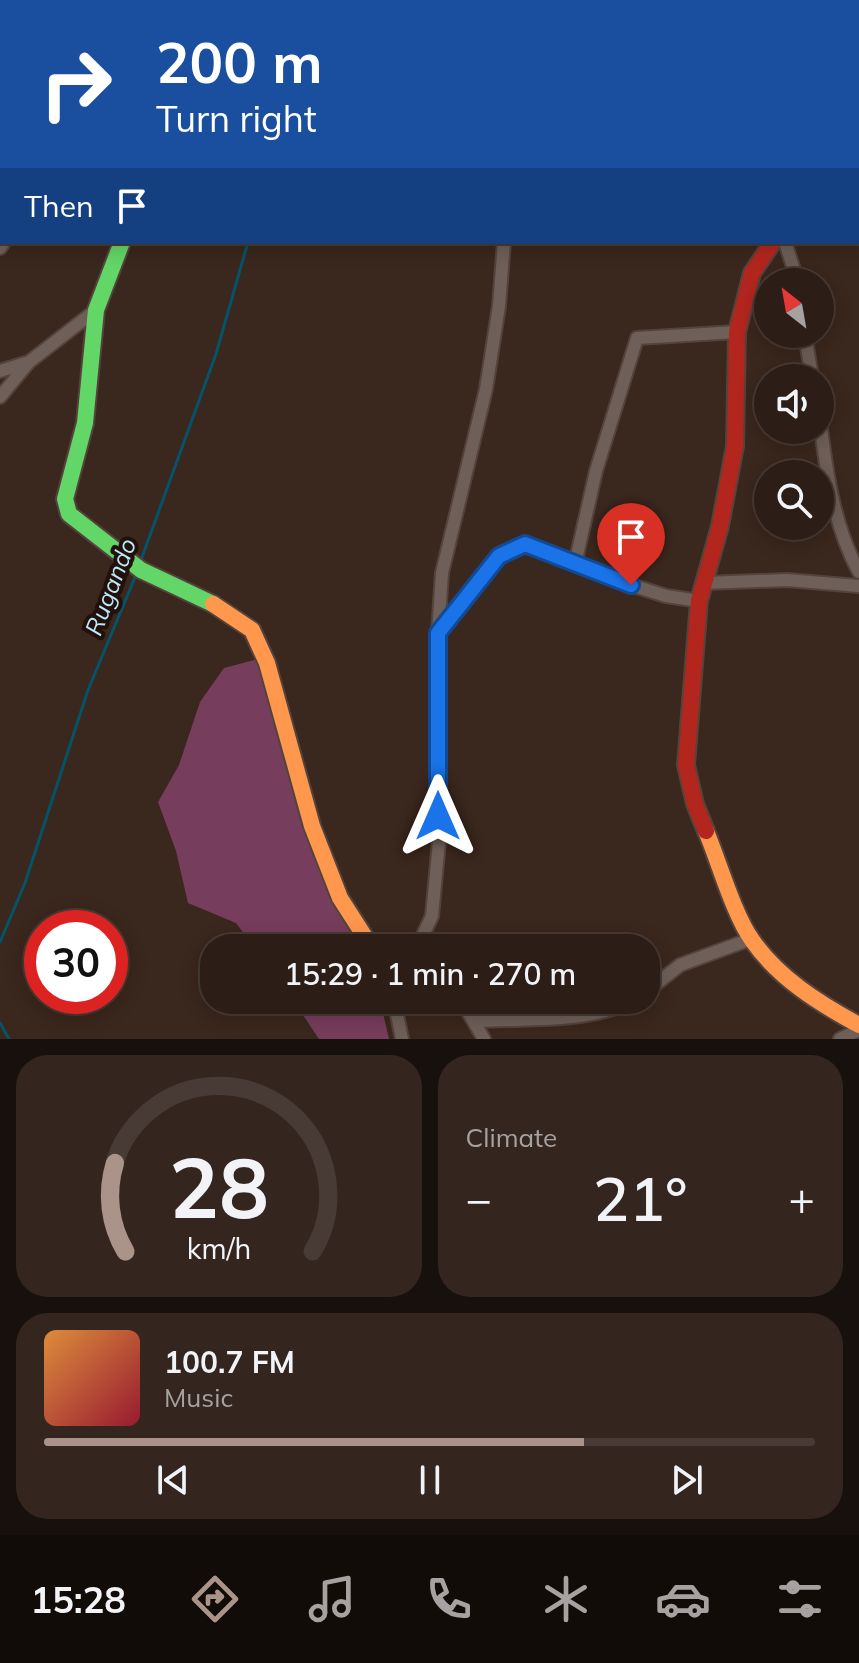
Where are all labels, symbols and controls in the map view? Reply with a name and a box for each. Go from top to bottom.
text: 200 m [156,27,323,97]
icon: right [24,32,128,136]
text: Turn right [156,96,317,141]
icon: arrive [110,184,154,228]
text: Then [24,187,94,225]
north arrow [754,268,834,348]
map controls [754,268,834,540]
button: sound [754,364,834,444]
button: search [754,460,834,540]
pin [597,503,665,585]
icon: arrive [609,515,653,559]
water label: Rugando [78,534,142,639]
position arrow [396,774,480,858]
speed limit sign: 30 [24,910,128,1014]
text: 15:29 · 1 min · 270 m [284,955,576,993]
text: Climate [466,1121,557,1154]
text: 28 [169,1134,269,1239]
text: 21° [593,1161,688,1236]
text: − [466,1171,492,1226]
text: + [789,1171,815,1226]
text: km/h [186,1230,251,1266]
text: 100.7 FM [164,1343,295,1381]
text: Music [164,1381,233,1414]
icon: previous [151,1458,195,1502]
icon: pause [408,1458,452,1502]
icon: next [665,1458,709,1502]
icon: directions [187,1571,243,1627]
icon: music [304,1571,360,1627]
icon: phone [421,1571,477,1627]
icon: climate [538,1571,594,1627]
icon: car [655,1571,711,1627]
icon: filters [772,1571,828,1627]
text: 15:28 [31,1577,126,1622]

